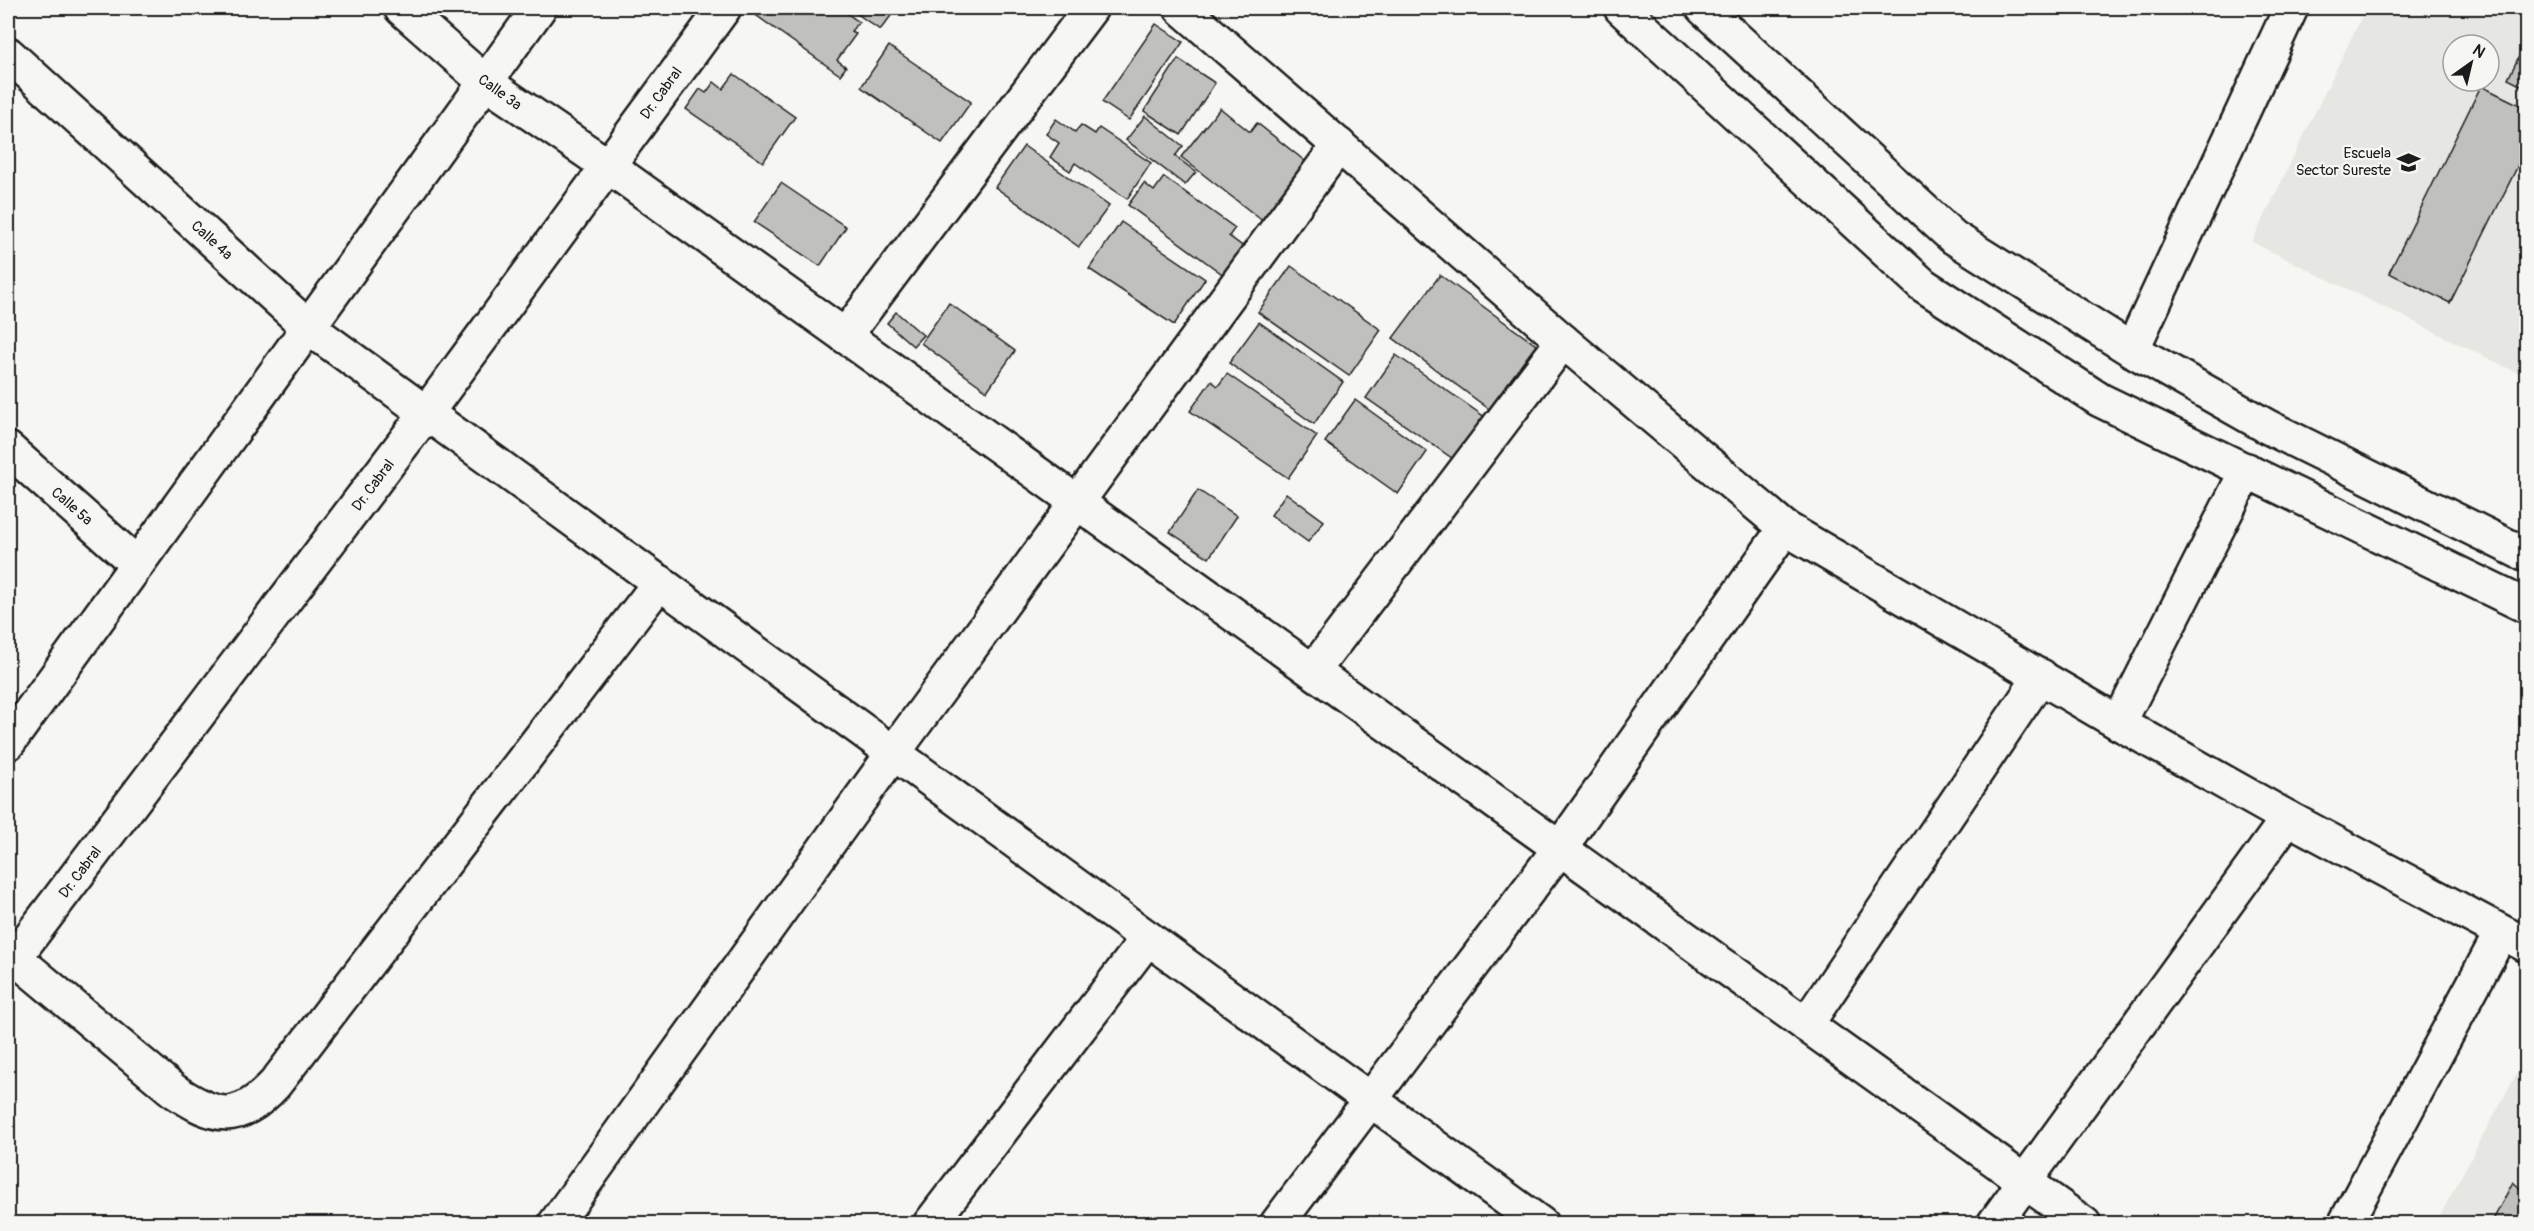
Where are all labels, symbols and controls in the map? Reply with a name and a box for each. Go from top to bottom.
north arrow [2441,33,2501,93]
text: N [2469,40,2489,63]
street label: Dr. Cabral [636,63,687,123]
street label: Calle 3ª [474,70,525,115]
place label: Escuela Sector Sureste [2296,144,2392,180]
school or university icon: Escuela Sector Sureste [2396,149,2422,175]
street label: Calle 4ª [187,217,237,264]
street label: Dr. Cabral [348,456,399,515]
street label: Calle 5ª [47,483,96,530]
street label: Dr. Cabral [55,843,106,902]

